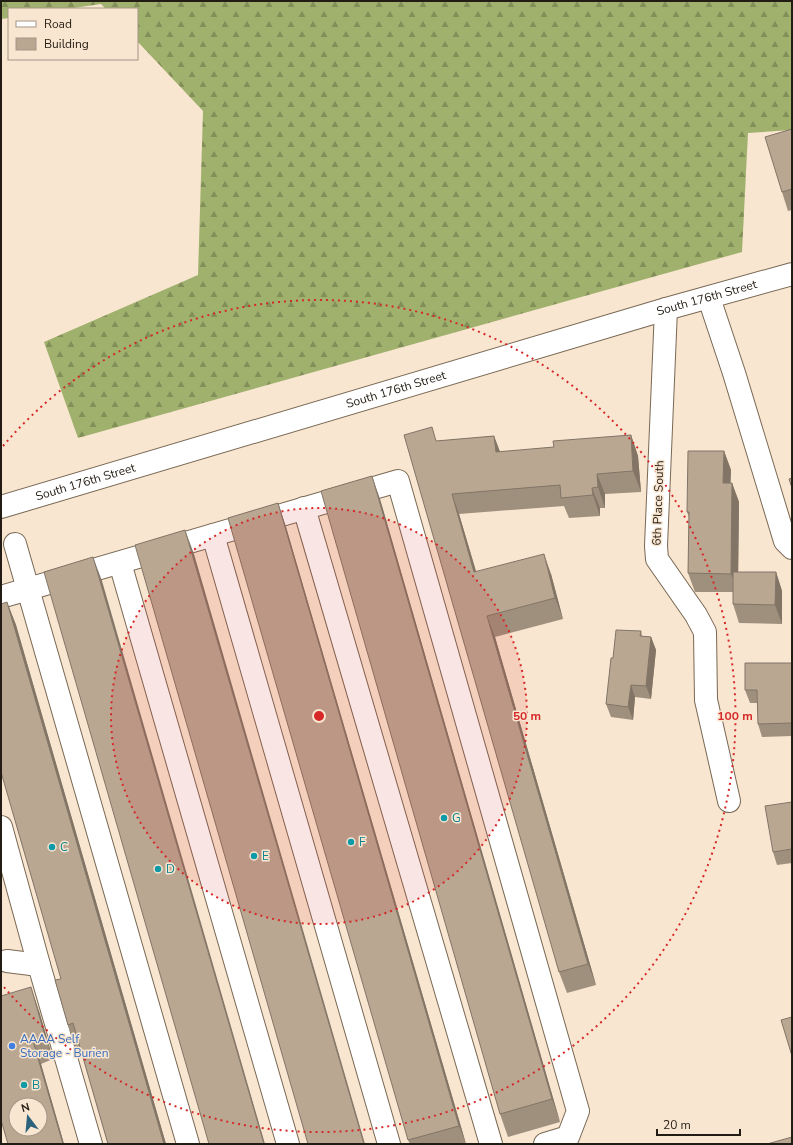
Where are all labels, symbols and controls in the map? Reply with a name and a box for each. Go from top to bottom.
legend [8,8,138,60]
text: Road [44,16,72,32]
text: Building [44,36,89,52]
street label: South 176th Street [655,276,759,319]
street label: South 176th Street [344,367,448,412]
street label: South 176th Street [33,459,138,504]
street label: 6th Place South [649,460,667,546]
text: 50 m [513,708,541,724]
text: 100 m [717,708,753,724]
centre of rings [312,709,326,723]
place label: G [452,810,461,826]
marker: G [439,813,449,823]
place label: F [359,834,366,850]
marker: F [346,837,356,847]
place label: C [60,839,68,855]
marker: C [47,842,57,852]
place label: E [262,848,269,864]
marker: E [249,851,259,861]
place label: D [166,861,175,877]
marker: D [153,864,163,874]
place label: AAAA Self Storage - Burien [20,1031,109,1061]
marker: AAAA Self Storage - Burien [7,1041,17,1051]
place label: B [32,1077,40,1093]
marker: B [19,1080,29,1090]
north arrow [8,1097,48,1137]
text: N [19,1100,31,1116]
scale bar [657,1111,740,1137]
text: 20 m [663,1117,691,1133]

